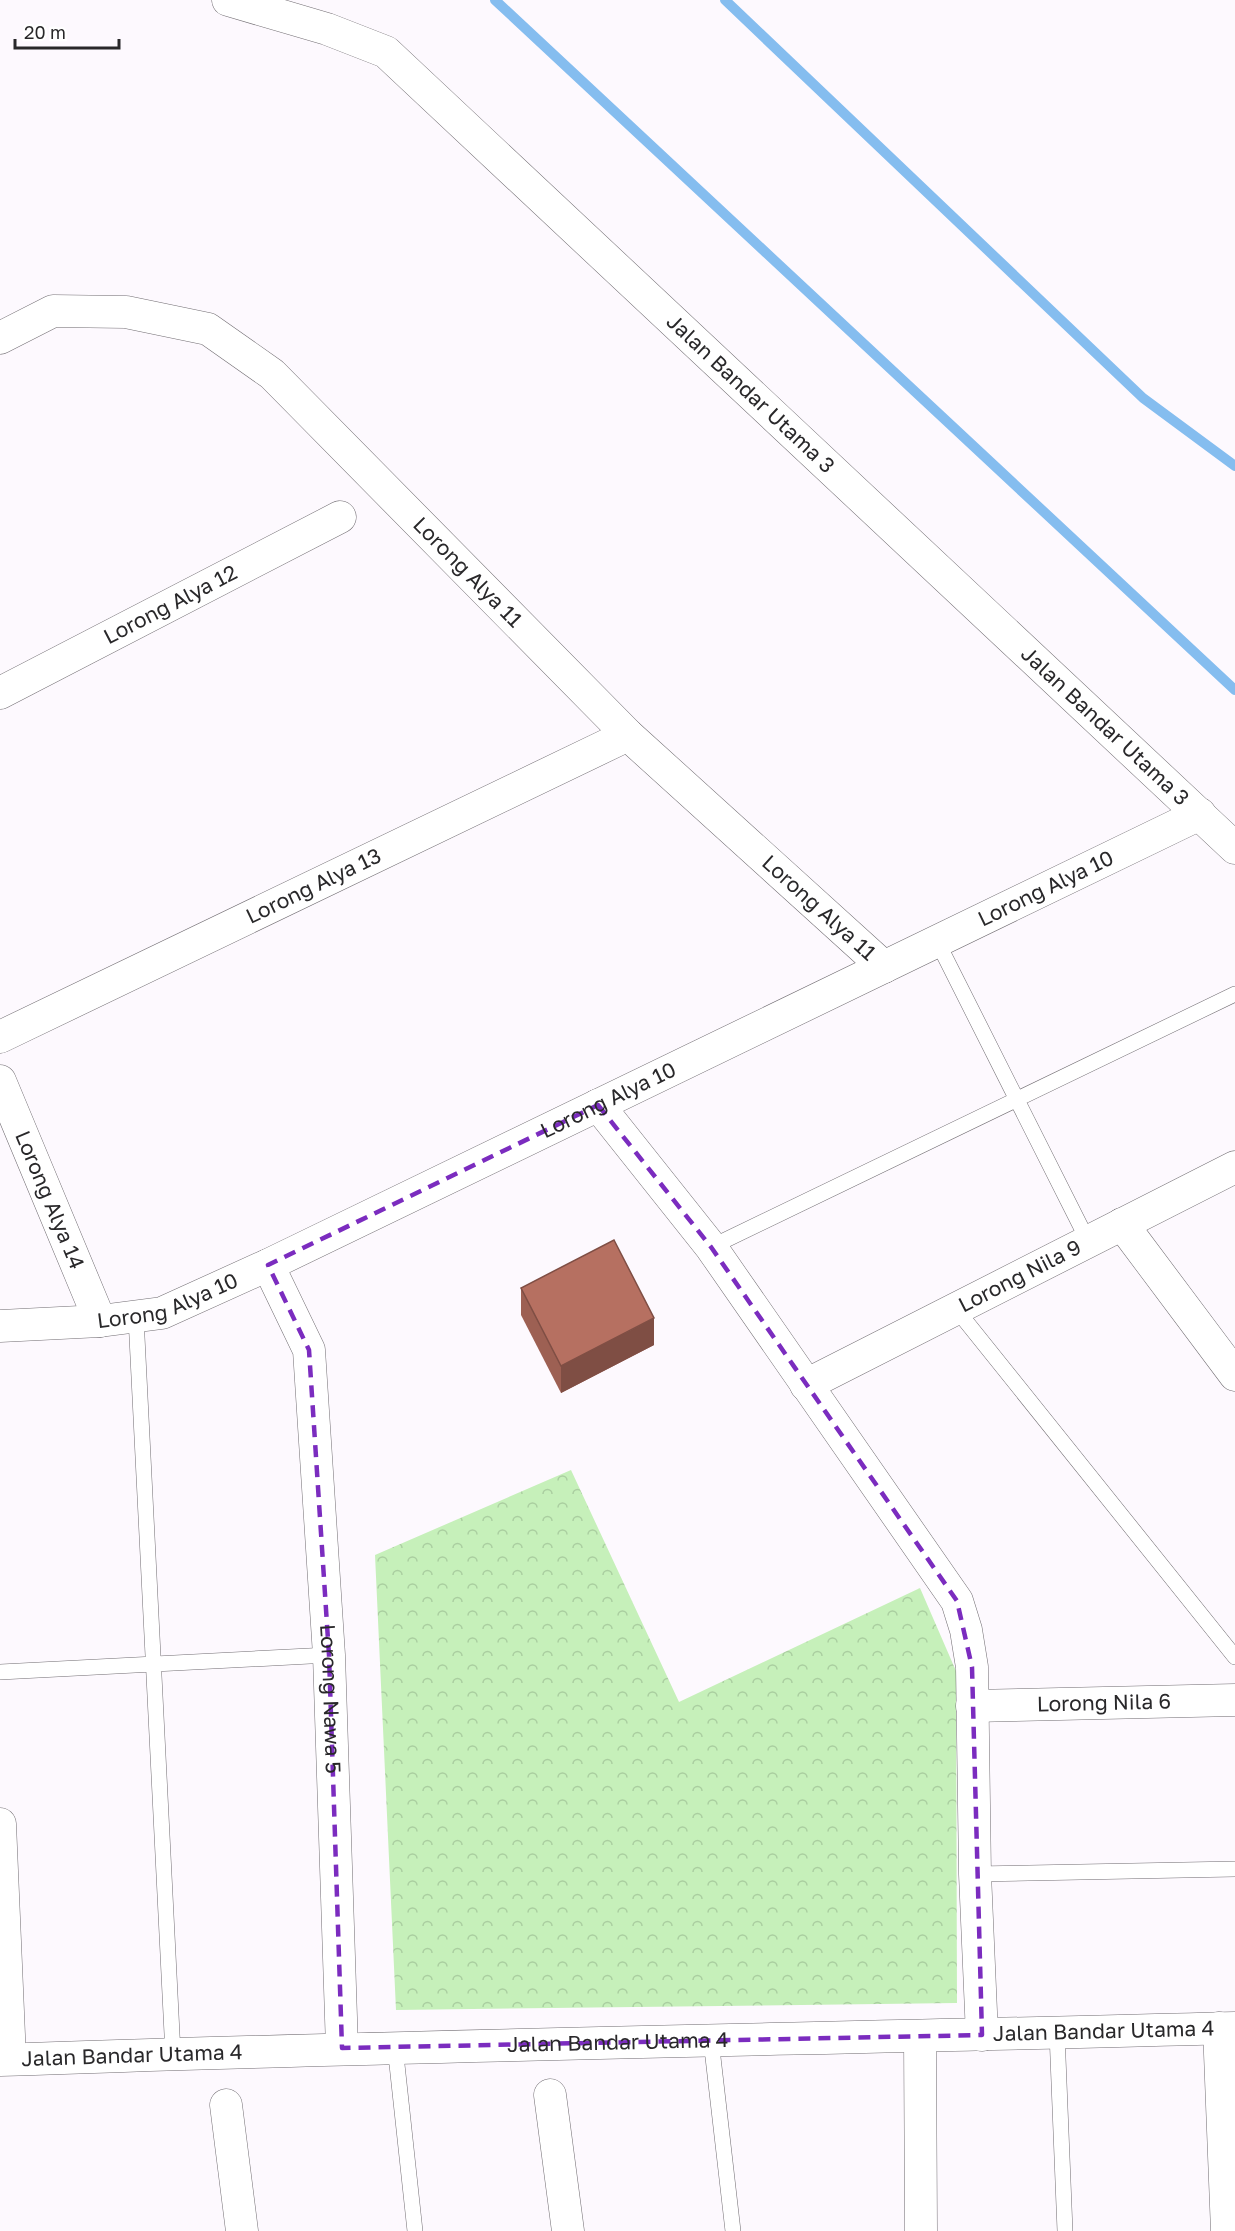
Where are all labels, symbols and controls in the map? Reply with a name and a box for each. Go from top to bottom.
scale bar [15,12,118,50]
text: 20 m [24,21,66,43]
street label: Jalan Bandar Utama 3 [662,308,841,478]
street label: Lorong Alya 11 [408,511,528,632]
street label: Lorong Alya 12 [99,559,241,649]
street label: Jalan Bandar Utama 3 [1016,640,1195,810]
street label: Lorong Alya 13 [241,842,385,929]
street label: Lorong Alya 10 [973,844,1117,932]
street label: Lorong Alya 11 [757,849,882,965]
street label: Lorong Alya 10 [536,1056,680,1143]
street label: Lorong Alya 14 [10,1127,91,1273]
street label: Lorong Nila 9 [954,1233,1085,1317]
street label: Lorong Alya 10 [95,1266,242,1333]
street label: Lorong Nawa 5 [315,1623,347,1774]
street label: Lorong Nila 6 [1037,1687,1171,1717]
street label: Jalan Bandar Utama 4 [993,2015,1215,2046]
street label: Jalan Bandar Utama 4 [507,2026,729,2057]
street label: Jalan Bandar Utama 4 [21,2038,243,2071]

